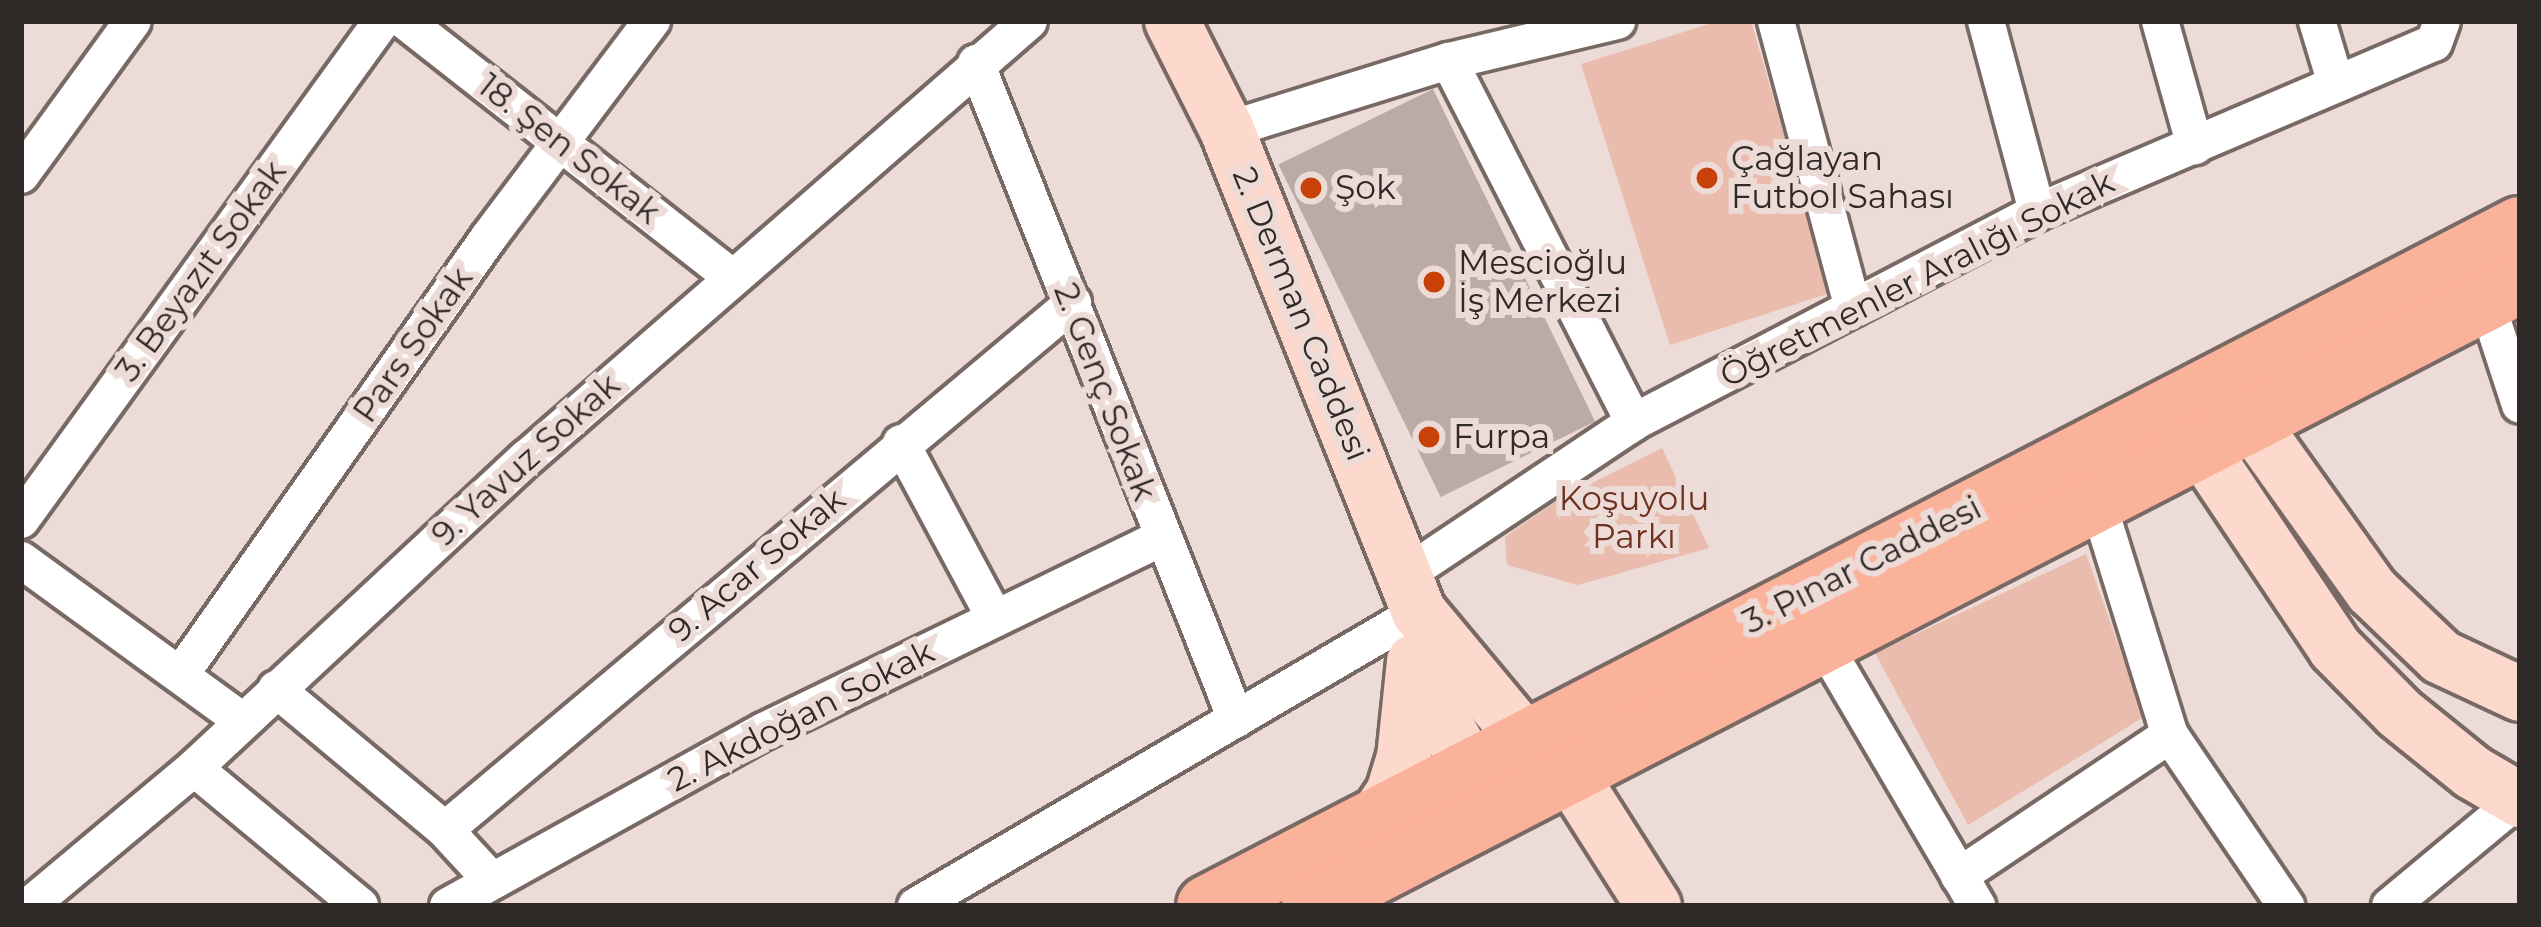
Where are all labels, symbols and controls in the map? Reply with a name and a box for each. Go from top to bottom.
street label: 18. Şen Sokak [470,66,668,232]
place label: Çağlayan Futbol Sahası [1731,139,1954,217]
street label: 3. Beyazıt Sokak [108,153,294,389]
street label: 2. Derman Caddesi [1224,162,1378,466]
street label: Öğretmenler Aralığı Sokak [1713,162,2121,396]
marker: Çağlayan Futbol Sahası [1694,165,1720,191]
place label: Şok [1335,168,1396,208]
marker: Şok [1298,175,1324,201]
place label: Mescioğlu İş Merkezi [1458,243,1627,321]
street label: Pars Sokak [345,260,481,430]
marker: Mescioğlu İş Merkezi [1421,269,1447,295]
street label: 2. Genç Sokak [1045,278,1165,506]
street label: 9. Yavuz Sokak [424,365,628,555]
place label: Furpa [1453,417,1550,457]
marker: Furpa [1416,424,1442,450]
park label: Koşuyolu Parkı [1559,479,1709,557]
street label: 9. Acar Sokak [661,480,853,650]
street label: 3. Pınar Caddesi [1736,488,1988,642]
street label: 2. Akdoğan Sokak [661,632,941,800]

